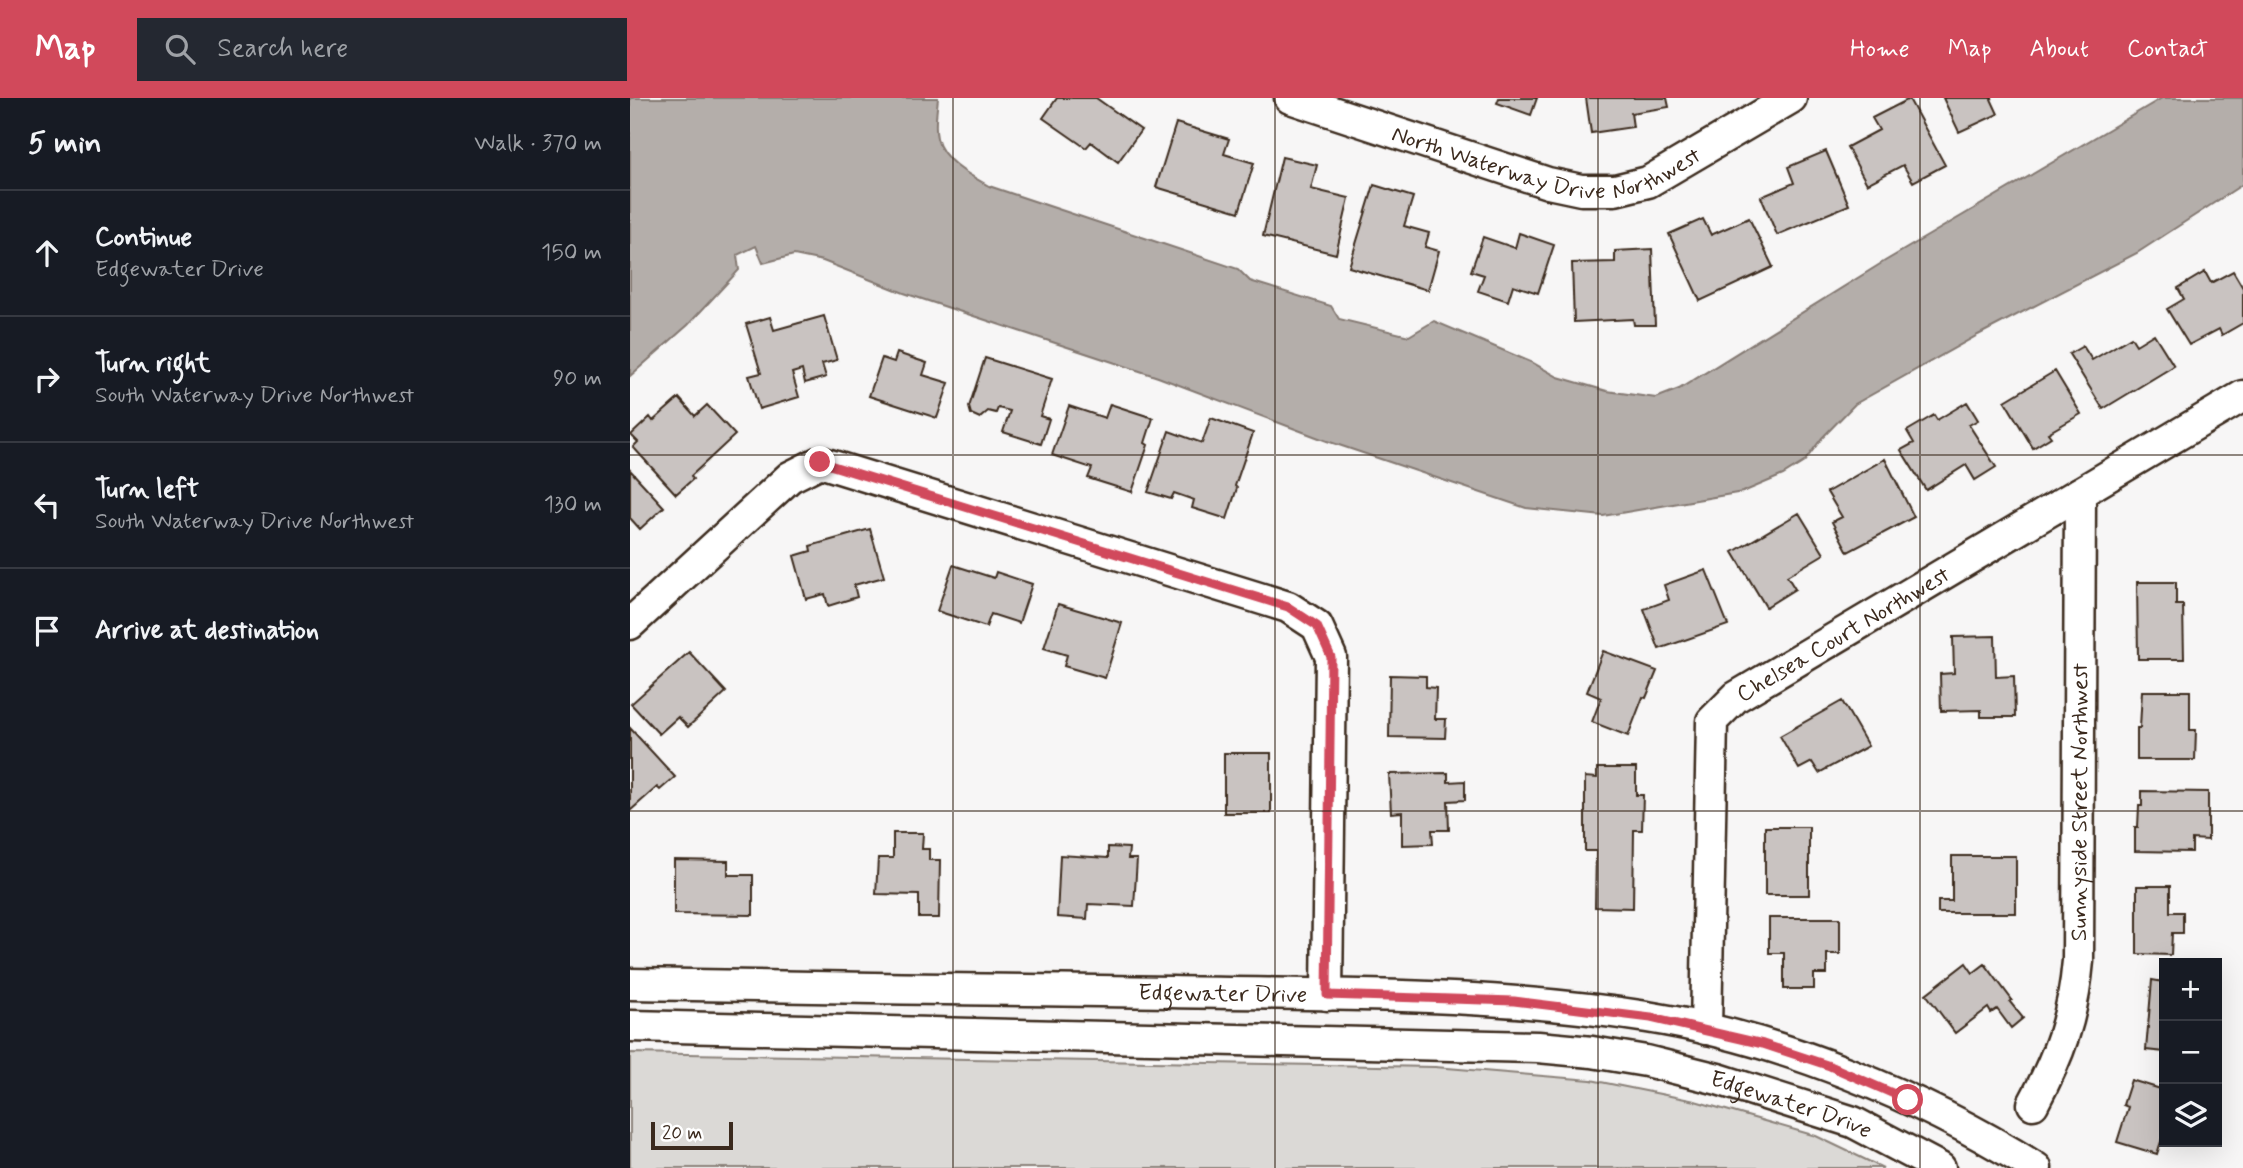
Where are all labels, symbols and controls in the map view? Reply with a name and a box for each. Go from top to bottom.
search box [137,18,627,81]
text: Map [35,27,95,71]
icon: search [161,30,199,68]
text: Search here [217,32,348,66]
text: Home [1850,34,1910,65]
text: Map [1948,34,1992,65]
text: About [2030,34,2089,65]
text: Contact [2127,34,2208,65]
street label: North Waterway Drive Northwest [1384,116,1706,160]
text: North Waterway Drive Northwest [1388,120,1707,207]
text: 5 min [28,124,102,163]
text: Walk · 370 m [474,129,602,159]
text: Continue [95,221,192,255]
icon: ahead [28,234,66,272]
text: 150 m [541,238,602,268]
text: Edgewater Drive [95,255,264,285]
text: Turn right [95,347,211,381]
icon: right [28,360,66,398]
text: 90 m [553,364,602,394]
text: South Waterway Drive Northwest [95,381,414,411]
route end [804,446,835,477]
text: Turn left [95,473,199,507]
icon: left [28,486,66,524]
text: 130 m [544,490,602,520]
text: South Waterway Drive Northwest [95,507,414,537]
street label: Chelsea Court Northwest [1732,560,1956,710]
icon: arrive [28,612,66,650]
text: Arrive at destination [95,614,319,648]
street label: Sunnyside Street Northwest [2065,663,2096,941]
map controls [2159,958,2222,1147]
button: + [2159,958,2222,1021]
street label: Edgewater Drive [1138,979,1308,1011]
button: − [2159,1021,2222,1084]
street label: Edgewater Drive [1707,1065,1877,1147]
route start [1892,1084,1923,1115]
button: layers [2159,1084,2222,1147]
scale bar [651,1119,733,1151]
text: 20 m [662,1121,702,1146]

